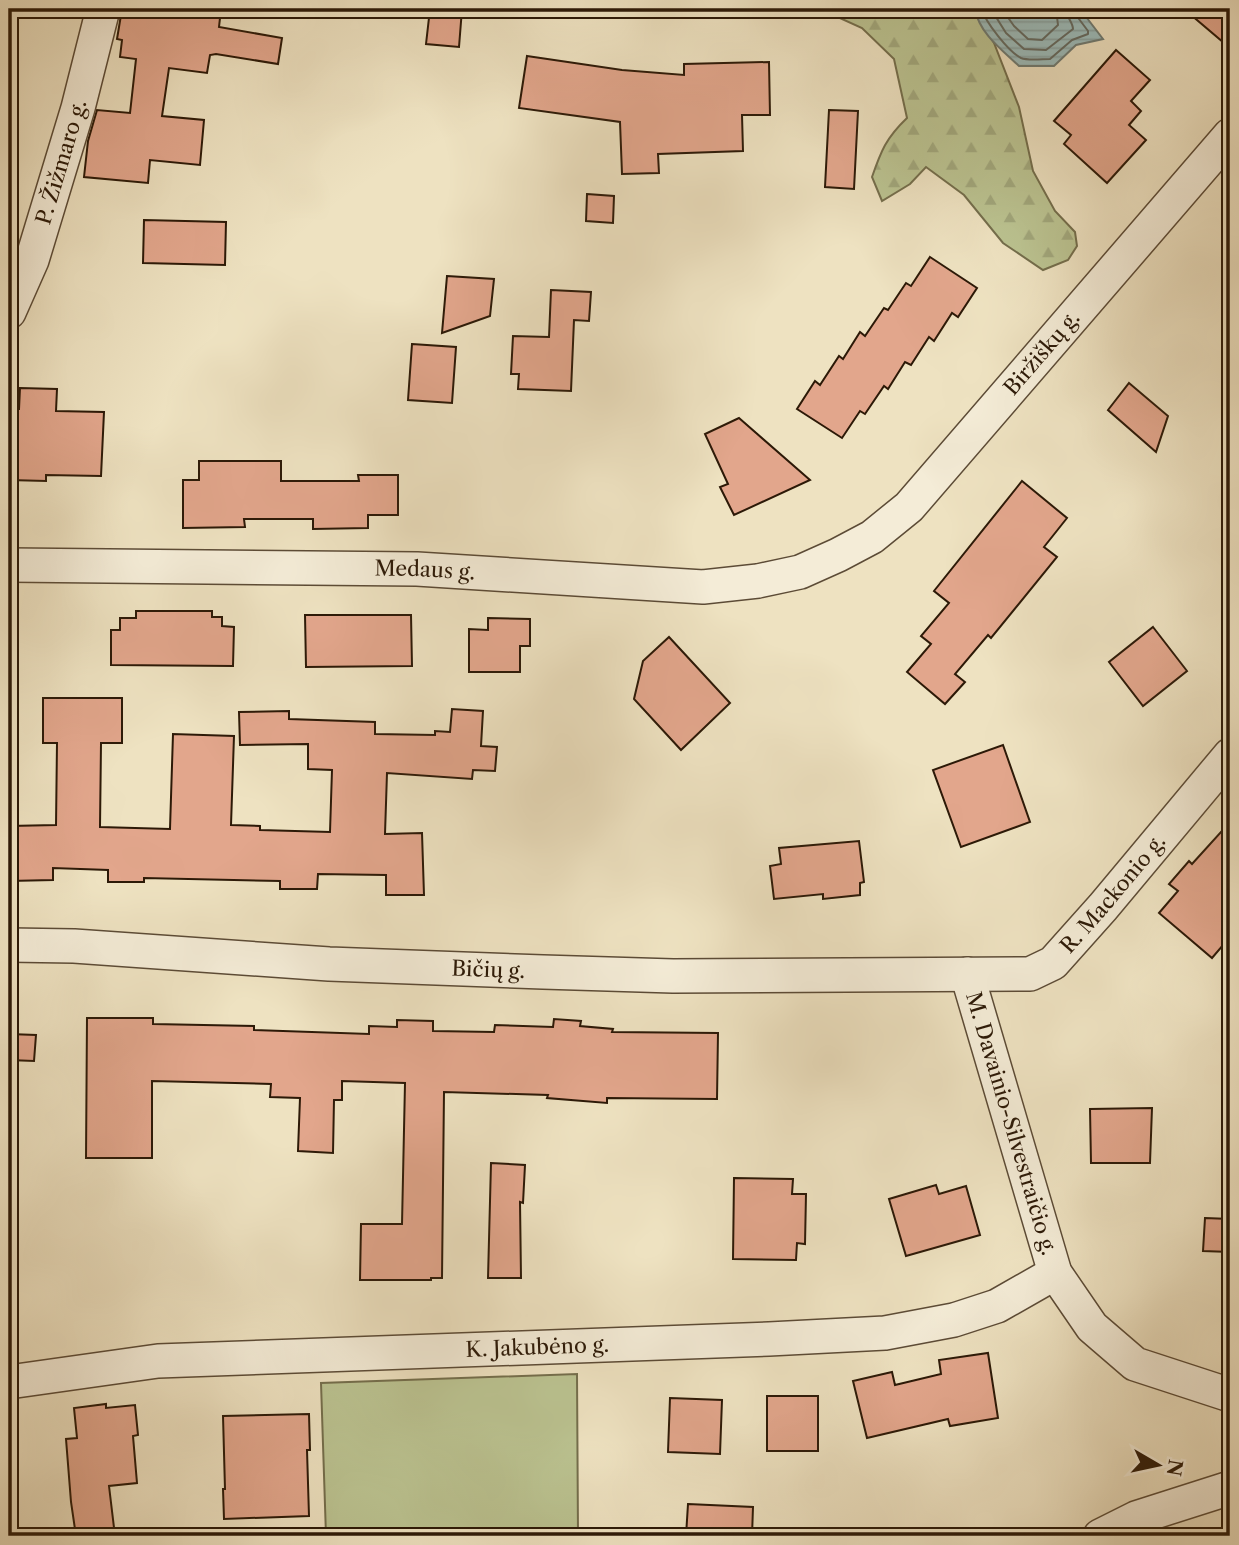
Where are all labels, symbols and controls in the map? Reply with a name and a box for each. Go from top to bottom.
street label: P. Žižmaro g. [30,97,92,227]
street label: Biržiškų g. [998,305,1085,400]
street label: Medaus g. [375,556,476,585]
street label: R. Mackonio g. [1055,829,1170,958]
street label: Bičių g. [451,956,525,983]
street label: M. Davainio-Silvestraičio g. [961,989,1062,1258]
street label: K. Jakubėno g. [465,1332,609,1362]
north arrow [1124,1430,1194,1500]
text: N [1162,1458,1187,1478]

